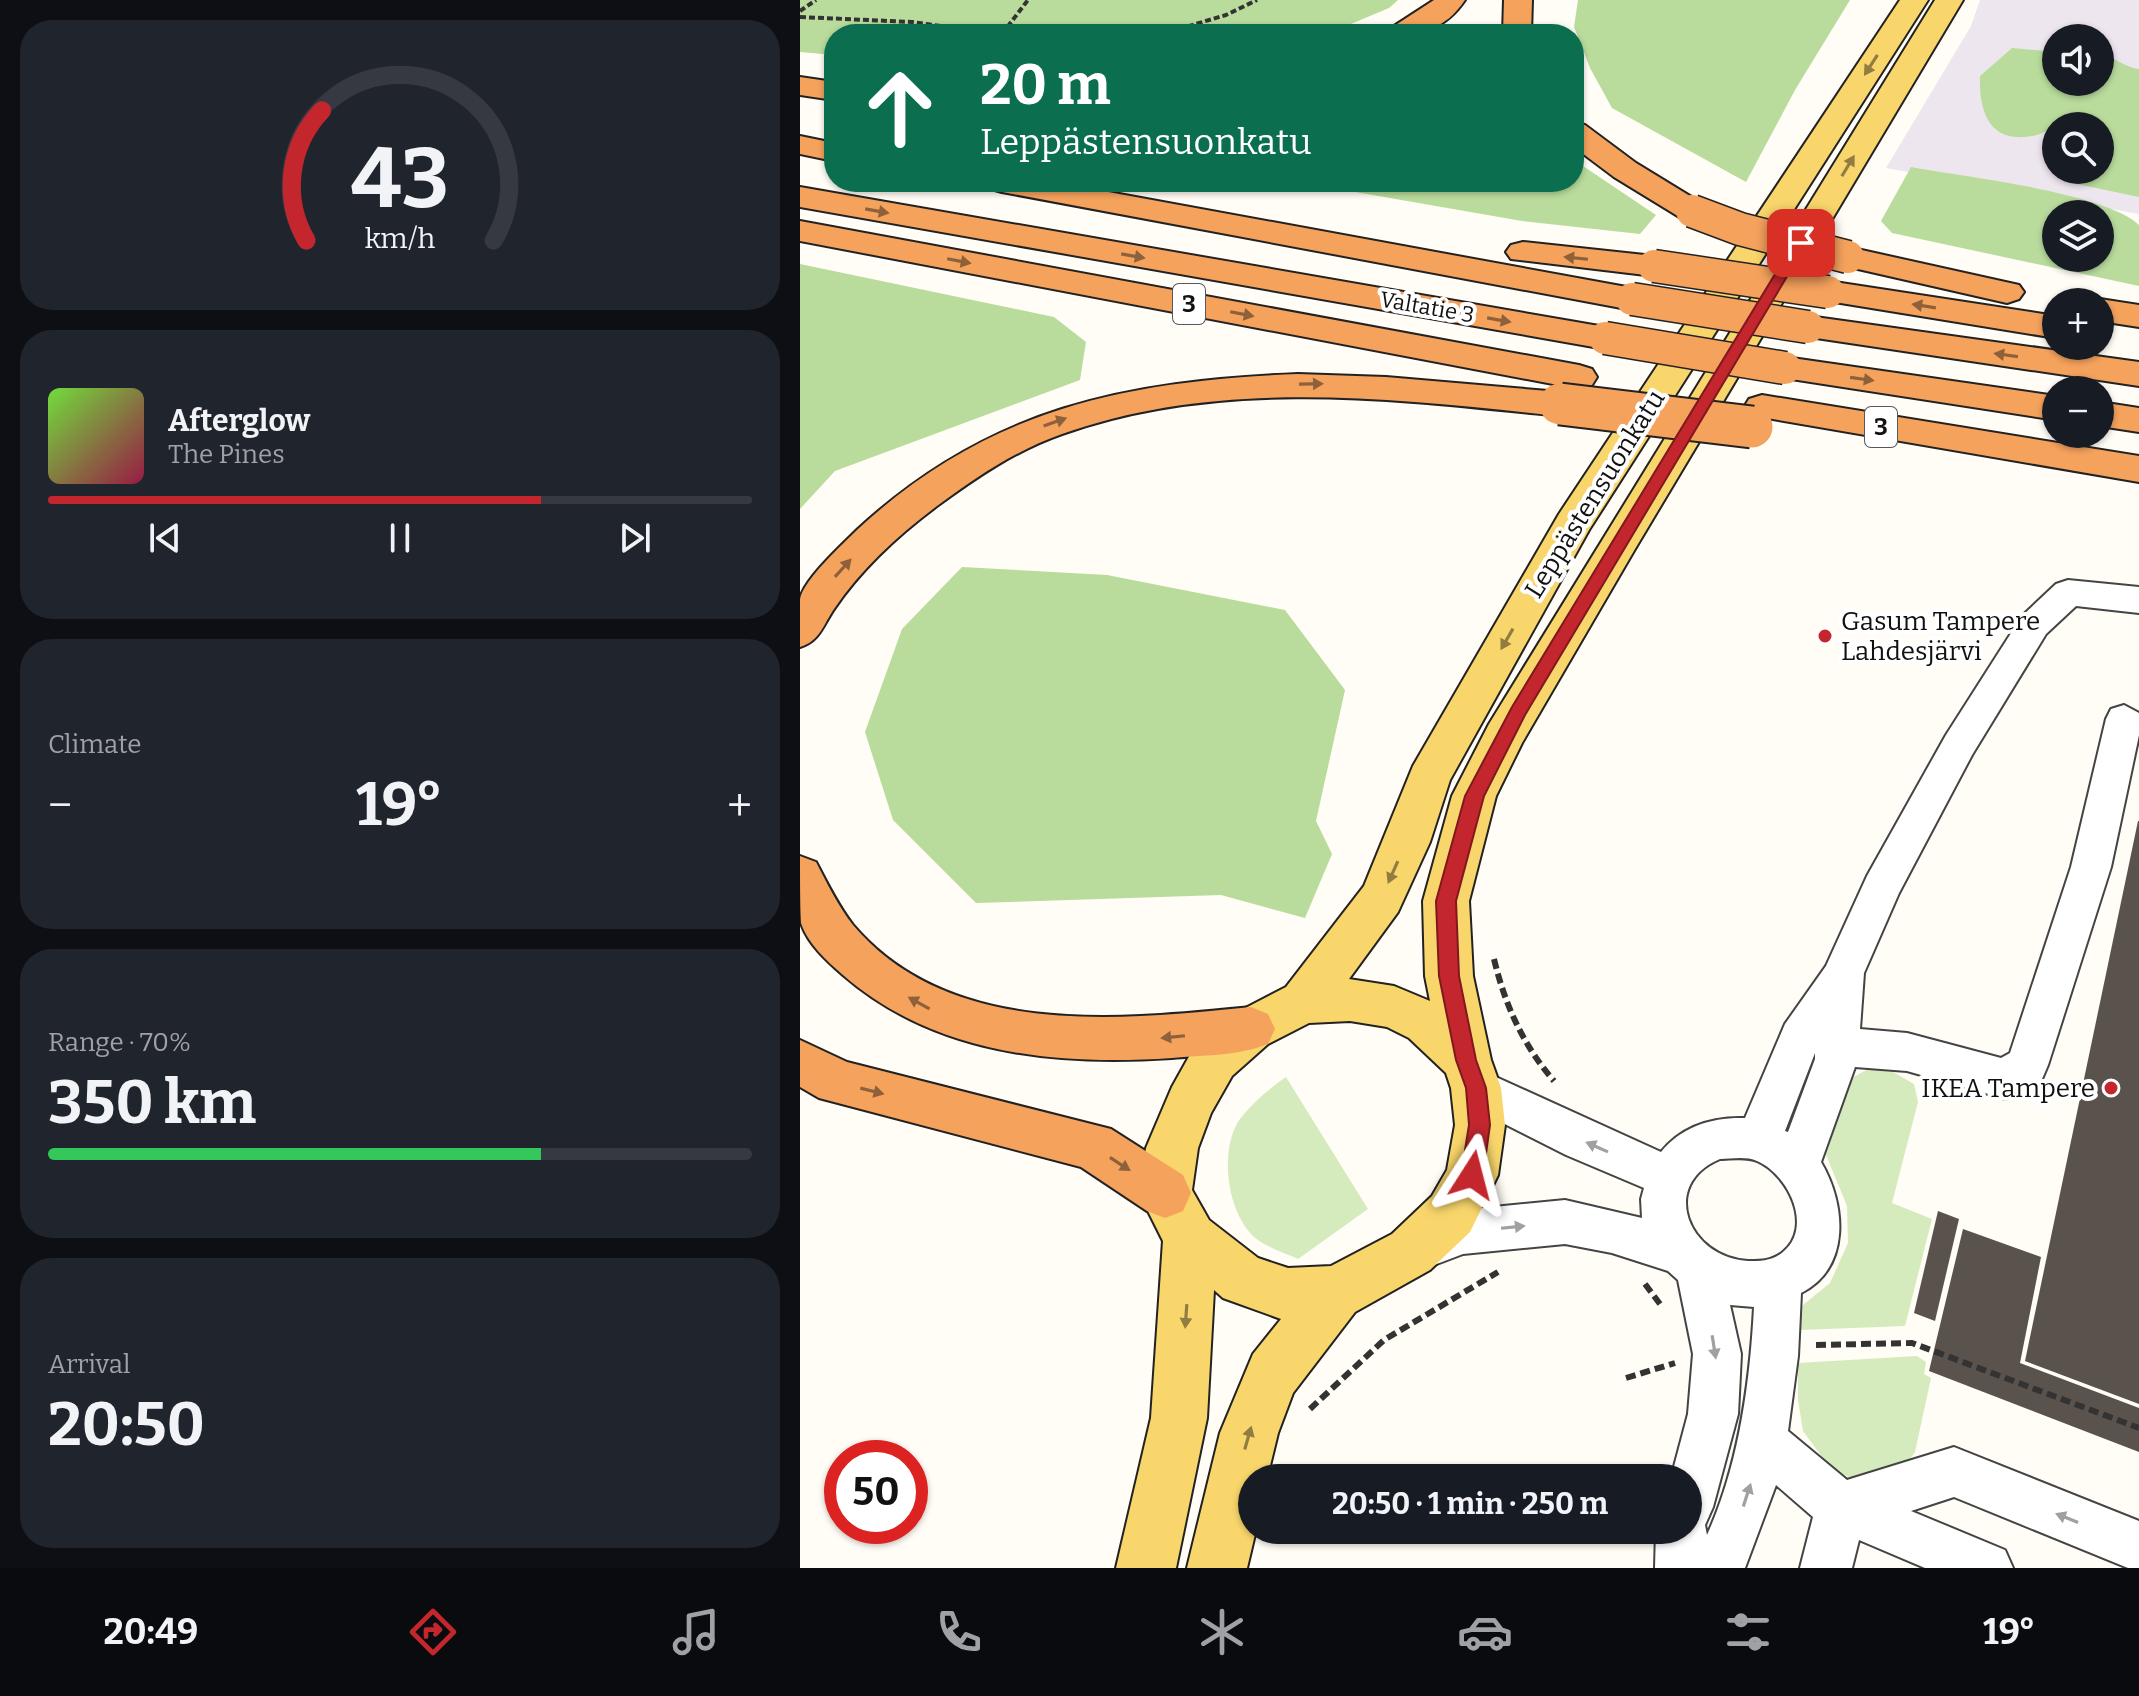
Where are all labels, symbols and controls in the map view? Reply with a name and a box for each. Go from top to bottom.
map controls [2042,24,2114,448]
button: sound [2042,24,2114,96]
text: 20 m [980,52,1111,119]
one-way arrow [1864,55,1879,76]
icon: ahead [848,56,952,160]
button: search [2042,112,2114,184]
text: Leppästensuonkatu [980,120,1311,164]
text: 43 [351,128,449,228]
one-way arrow [1840,155,1854,177]
button: layers [2042,200,2114,272]
one-way arrow [865,205,890,217]
pin [1767,209,1835,277]
text: km/h [365,221,436,256]
icon: arrive [1779,221,1823,265]
one-way arrow [1121,250,1146,262]
one-way arrow [1563,251,1588,264]
one-way arrow [947,255,972,267]
road number: 3 [1173,284,1205,324]
street label: Valtatie 3 [1378,285,1476,329]
button: + [2042,288,2114,360]
one-way arrow [1911,300,1936,312]
one-way arrow [1230,308,1255,320]
one-way arrow [1487,314,1512,326]
one-way arrow [1993,348,2018,361]
one-way arrow [1850,373,1875,386]
button: − [2042,376,2114,448]
one-way arrow [1299,378,1324,391]
street label: Leppästensuonkatu [1518,384,1672,604]
text: Afterglow [168,403,310,439]
road number: 3 [1865,407,1897,447]
one-way arrow [1043,415,1067,427]
text: The Pines [168,439,285,470]
icon: previous [143,516,187,560]
icon: pause [378,516,422,560]
icon: next [613,516,657,560]
one-way arrow [834,558,852,578]
place label: Gasum Tampere Lahdesjärvi [1841,606,2040,667]
marker: Gasum Tampere Lahdesjärvi [1816,627,1834,645]
one-way arrow [1500,628,1514,650]
text: Climate [48,729,142,760]
text: 19° [356,769,443,841]
text: − [48,779,72,832]
text: + [727,779,752,832]
one-way arrow [1387,861,1400,884]
one-way arrow [907,996,930,1010]
text: Range · 70% [48,1027,191,1058]
one-way arrow [1160,1030,1185,1043]
text: 350 km [48,1067,256,1139]
place label: IKEA Tampere [1921,1073,2095,1104]
marker: IKEA Tampere [2102,1079,2120,1097]
one-way arrow [859,1086,884,1098]
position arrow [1430,1133,1514,1217]
one-way arrow [1585,1140,1608,1154]
one-way arrow [1109,1156,1131,1170]
one-way arrow [1501,1221,1526,1234]
one-way arrow [1180,1304,1193,1329]
one-way arrow [1708,1335,1721,1360]
text: Arrival [48,1349,130,1380]
text: 20:50 [48,1389,205,1461]
one-way arrow [1242,1425,1255,1449]
speed limit sign: 50 [824,1440,928,1544]
one-way arrow [1741,1483,1753,1507]
text: 20:50 · 1 min · 250 m [1332,1486,1608,1522]
one-way arrow [2055,1511,2079,1524]
icon: directions [405,1604,461,1660]
icon: music [668,1604,724,1660]
icon: phone [931,1604,987,1660]
icon: climate [1194,1604,1250,1660]
icon: car [1457,1604,1513,1660]
icon: filters [1720,1604,1776,1660]
text: 20:49 [103,1610,198,1654]
text: 19° [1983,1610,2036,1654]

